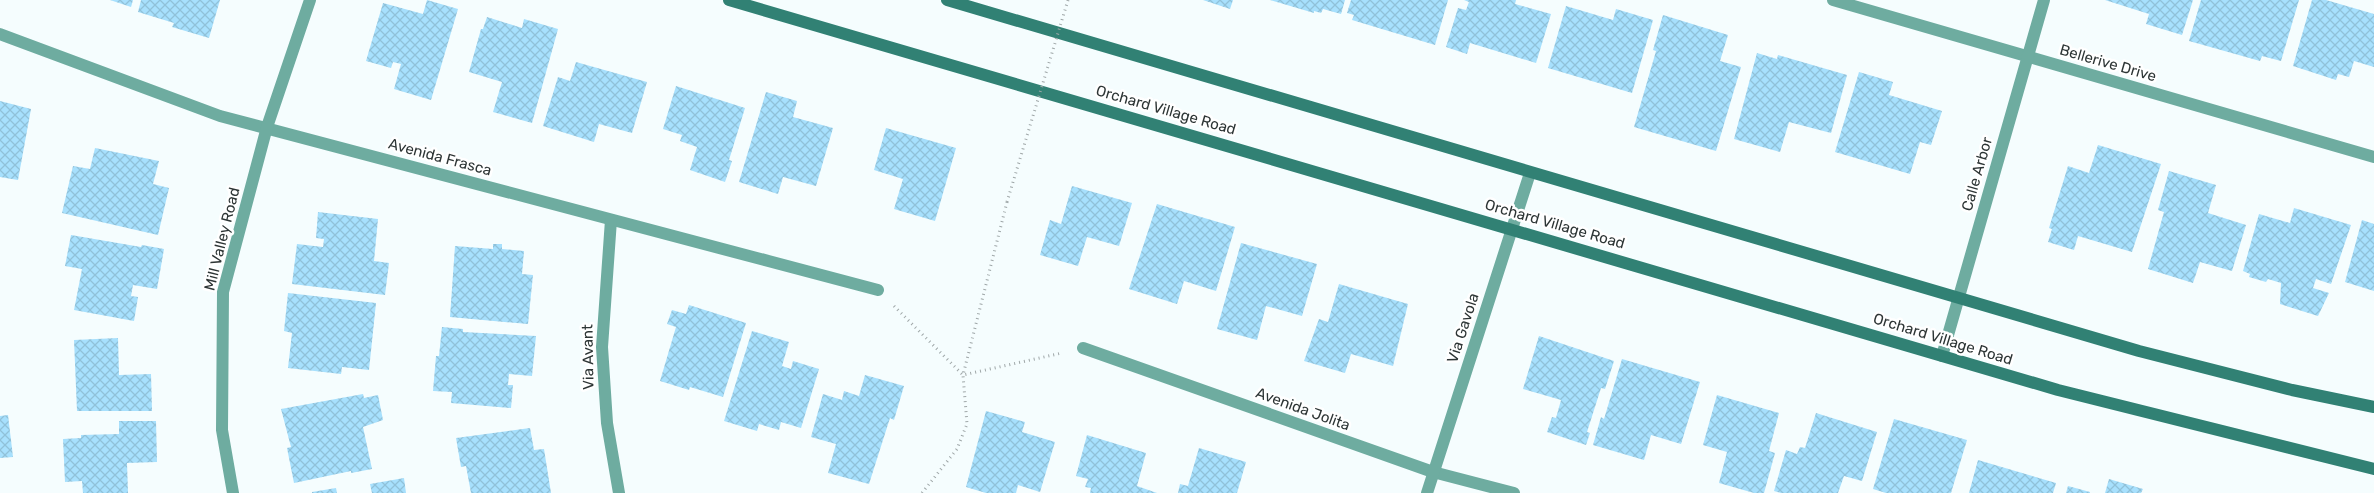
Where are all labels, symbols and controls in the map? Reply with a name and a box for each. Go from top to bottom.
street label: Bellerive Drive [2058,41,2158,85]
street label: Orchard Village Road [1094,81,1238,139]
street label: Avenida Frasca [386,135,494,179]
street label: Calle Arbor [1958,135,1996,213]
street label: Mill Valley Road [200,185,244,293]
street label: Orchard Village Road [1483,195,1627,253]
street label: Via Gavola [1443,291,1483,365]
street label: Orchard Village Road [1871,309,2015,369]
street label: Via Avant [578,324,598,390]
street label: Avenida Jolita [1253,384,1353,434]

